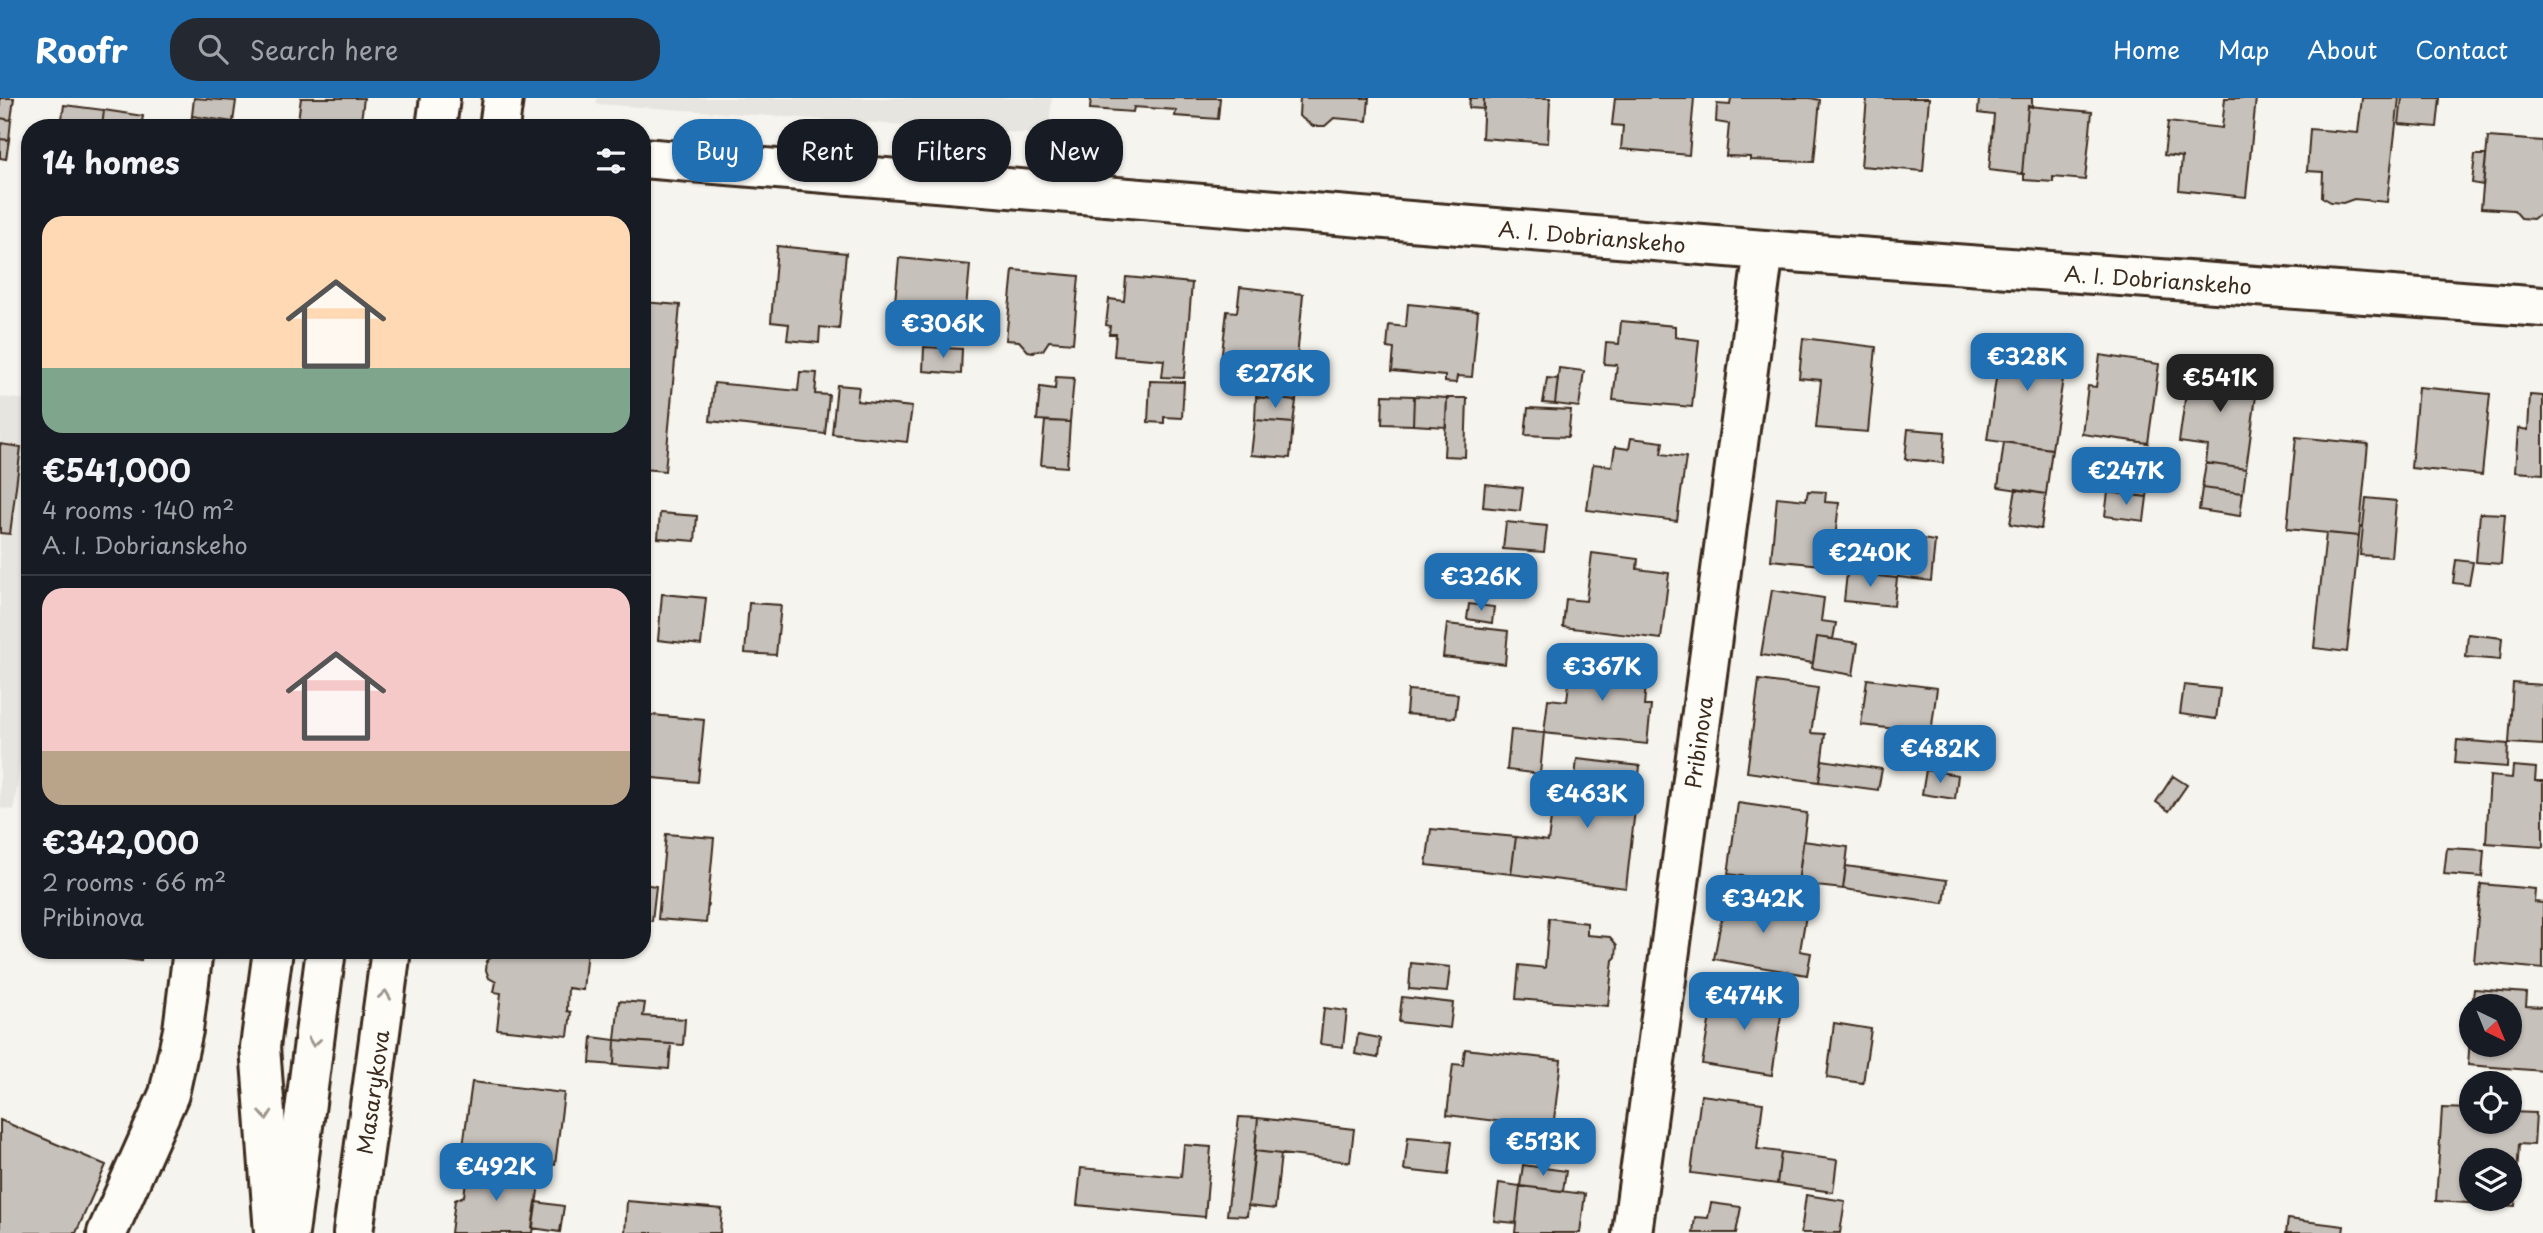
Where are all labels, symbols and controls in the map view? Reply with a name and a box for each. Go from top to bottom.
search box [170,18,660,81]
text: Roofr [35,24,128,74]
icon: search [194,30,232,68]
text: Search here [250,30,398,69]
text: Home [2113,31,2180,67]
text: Map [2218,31,2269,67]
text: About [2307,31,2377,67]
text: Contact [2415,31,2508,67]
chip: Buy [672,119,763,182]
chip: Rent [777,119,878,182]
chip: Filters [892,119,1011,182]
chip: New [1025,119,1123,182]
text: 14 homes [42,139,180,184]
icon: filters [592,142,630,180]
street label: A. I. Dobrianskeho [1497,212,1687,260]
street label: A. I. Dobrianskeho [2063,256,2253,302]
icon: home [273,261,399,387]
pin: €306K [894,300,992,360]
text: €306K [901,305,985,340]
pin: €328K [1978,334,2076,393]
text: €328K [1987,338,2067,373]
pin: €276K [1226,350,1324,410]
pin: €541K [2171,354,2269,414]
text: €276K [1236,355,1314,390]
text: €541K [2183,359,2257,394]
text: €541,000 [42,447,191,492]
pin: €247K [2077,448,2175,507]
text: €247K [2088,452,2164,487]
text: 4 rooms · 140 m² [42,492,234,527]
text: A. I. Dobrianskeho [42,527,248,562]
pin: €240K [1821,530,1919,589]
text: €240K [1829,534,1911,569]
pin: €326K [1432,554,1530,613]
text: €326K [1440,558,1522,593]
icon: home [273,633,399,759]
pin: €367K [1553,644,1651,703]
text: €367K [1563,648,1641,683]
street label: Pribinova [1676,694,1720,790]
pin: €482K [1891,726,1989,785]
text: €482K [1900,730,1980,765]
pin: €463K [1538,770,1636,830]
text: €463K [1546,775,1628,810]
text: €342,000 [42,819,199,864]
text: 2 rooms · 66 m² [42,864,226,899]
pin: €342K [1714,876,1812,935]
text: €342K [1722,880,1804,915]
text: Pribinova [42,899,144,934]
pin: €474K [1695,972,1793,1032]
text: €474K [1705,977,1783,1012]
one-way arrow [377,990,392,1001]
north arrow [2459,994,2522,1057]
map controls [2459,994,2522,1211]
street label: Masarykova [347,1028,397,1156]
one-way arrow [307,1036,322,1048]
button: locate [2459,1071,2522,1134]
one-way arrow [258,1110,273,1121]
pin: €513K [1494,1118,1592,1178]
text: €513K [1506,1123,1580,1158]
pin: €492K [447,1144,545,1203]
text: €492K [456,1148,536,1183]
button: layers [2459,1148,2522,1211]

